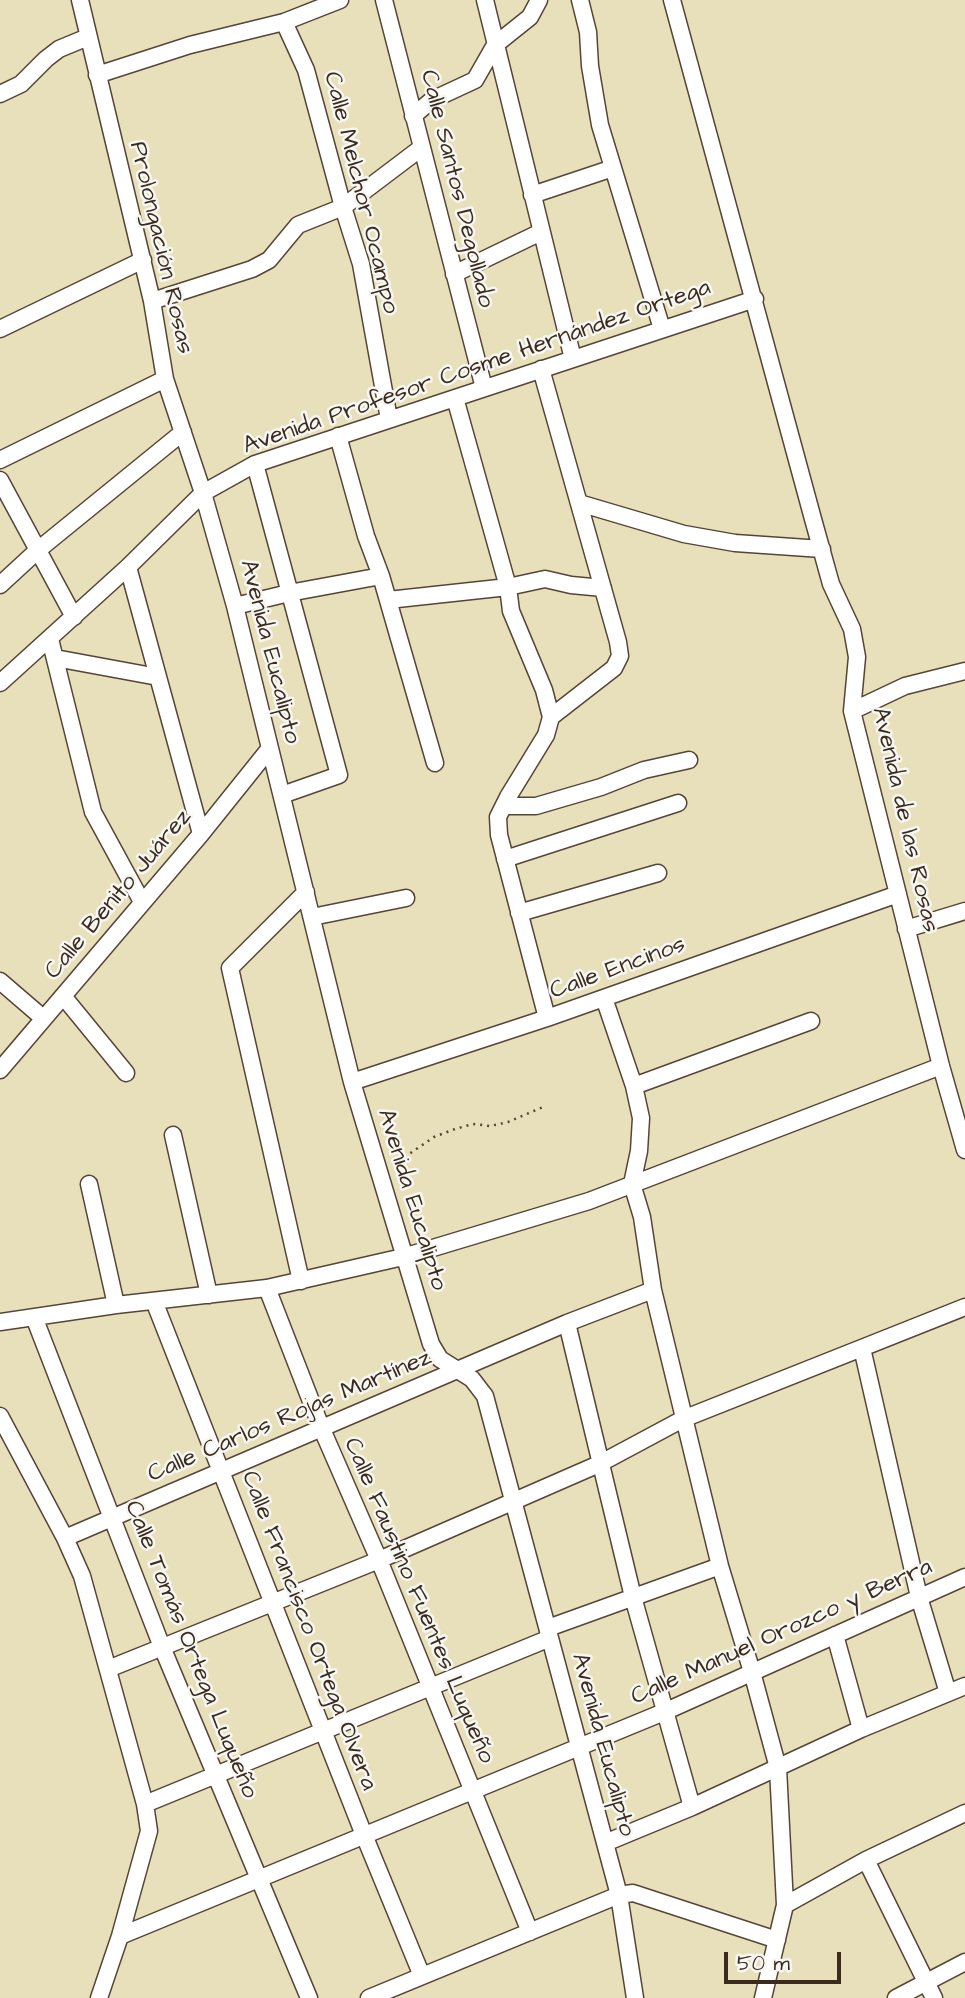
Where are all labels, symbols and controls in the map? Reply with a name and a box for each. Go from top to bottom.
street label: Calle Santos Degollado [413,67,499,311]
street label: Calle Melchor Ocampo [316,69,404,317]
street label: Prolongación Rosas [122,139,198,357]
street label: Avenida Profesor Cosme Hernández Ortega [240,274,714,462]
street label: Avenida Eucalipto [232,557,306,747]
street label: Avenida de las Rosas [864,705,944,935]
street label: Calle Benito Juárez [39,804,199,986]
street label: Calle Encinos [546,931,690,1007]
street label: Avenida Eucalipto [370,1106,452,1294]
street label: Calle Carlos Rojas Martínez [144,1344,436,1490]
street label: Calle Faustino Fuentes Luqueño [336,1434,500,1768]
street label: Calle Francisco Ortega Olvera [234,1467,382,1795]
street label: Calle Tomás Ortega Luqueño [117,1497,263,1803]
street label: Calle Manuel Orozco y Berra [627,1553,937,1713]
street label: Avenida Eucalipto [564,1650,640,1840]
scale bar [727,1938,844,1982]
text: 50 m [737,1949,790,1978]

